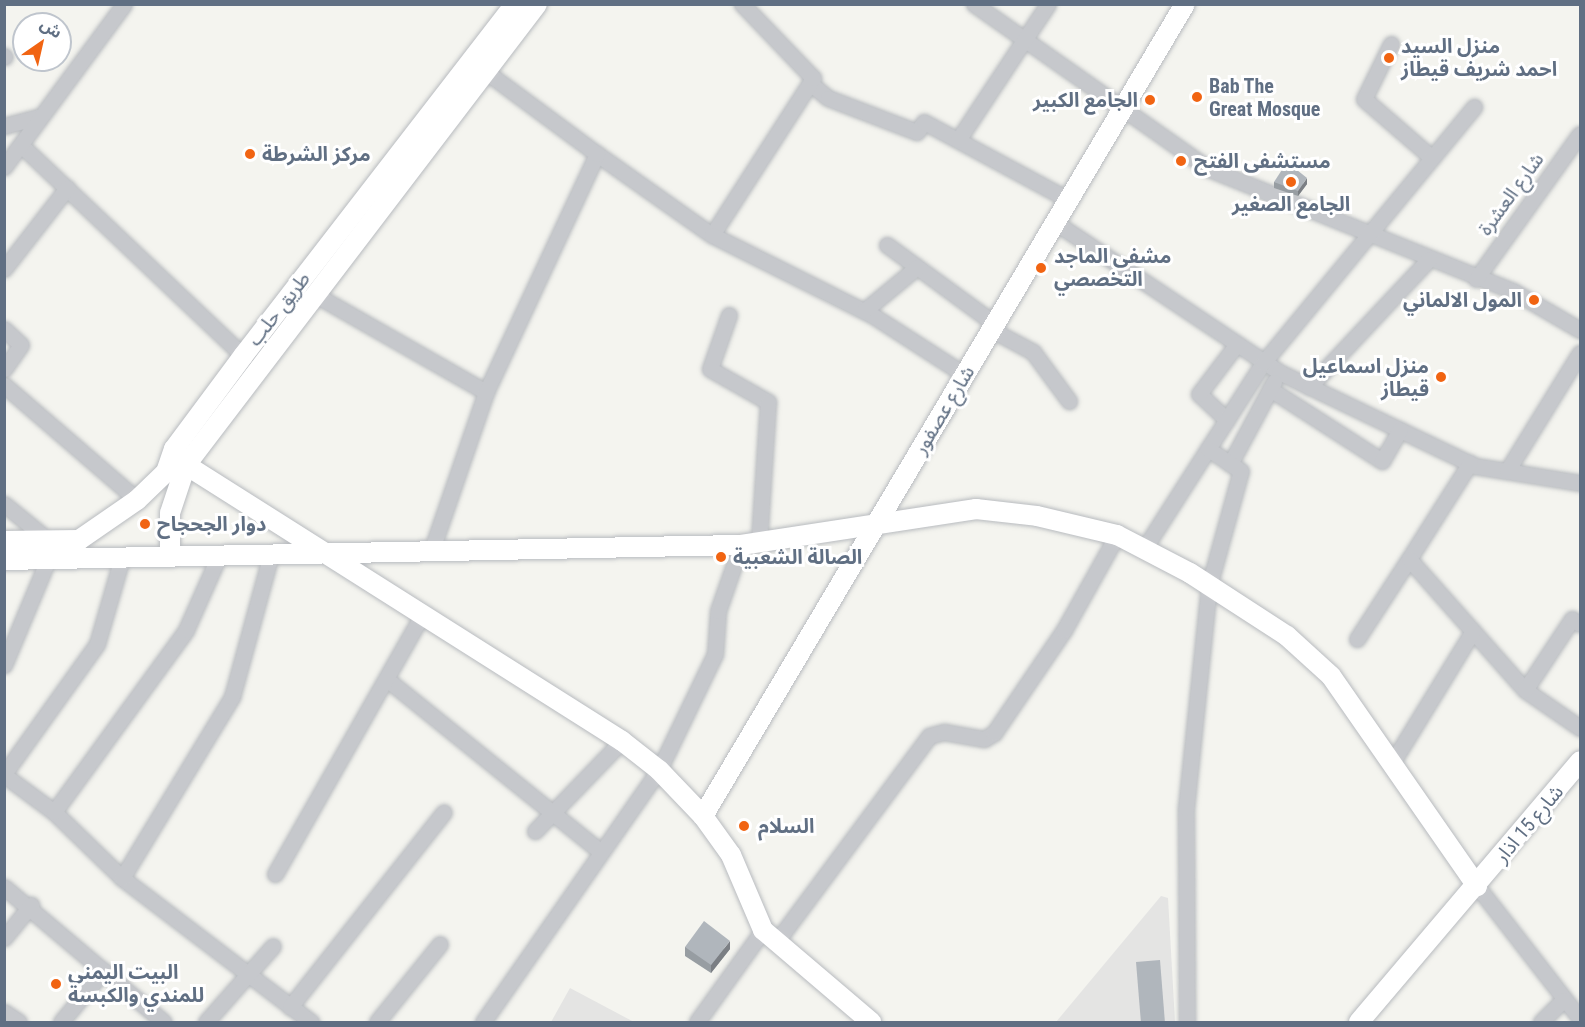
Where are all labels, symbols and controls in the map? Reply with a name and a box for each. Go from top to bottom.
north arrow [12,12,72,72]
text: ش [37,14,66,42]
place label: منزل السيد احمد شريف قيطاز [1401,34,1557,81]
marker: منزل السيد احمد شريف قيطاز [1382,51,1396,65]
place label: Bab The Great Mosque [1209,74,1320,121]
place label: الجامع الكبير [1033,88,1138,112]
marker: Bab The Great Mosque [1190,90,1204,104]
marker: الجامع الكبير [1143,93,1157,107]
place label: مركز الشرطة [262,142,371,166]
marker: مركز الشرطة [243,147,257,161]
street label: شارع العشرة [1473,148,1549,240]
place label: مستشفى الفتح [1194,149,1331,173]
marker: مستشفى الفتح [1172,152,1190,170]
marker: الجامع الصغير [1284,175,1298,189]
place label: الجامع الصغير [1232,192,1350,216]
place label: مشفى الماجد التخصصي [1054,244,1171,291]
marker: مشفى الماجد التخصصي [1032,259,1050,277]
street label: طريق حلب [243,267,315,351]
place label: المول الالماني [1403,288,1522,312]
marker: المول الالماني [1527,293,1541,307]
place label: منزل اسماعيل قيطاز [1303,354,1429,401]
street label: شارع عصفور [908,361,980,459]
marker: منزل اسماعيل قيطاز [1434,370,1448,384]
place label: دوار الجحجاح [157,512,266,536]
marker: دوار الجحجاح [138,517,152,531]
place label: الصالة الشعبية [733,545,862,569]
marker: الصالة الشعبية [714,550,728,564]
street label: شارع 15 اذار [1489,780,1569,868]
place label: السلام [758,814,814,838]
marker: السلام [735,817,753,835]
place label: البيت اليمني للمندي والكبسة [68,960,204,1007]
marker: البيت اليمني للمندي والكبسة [49,977,63,991]

